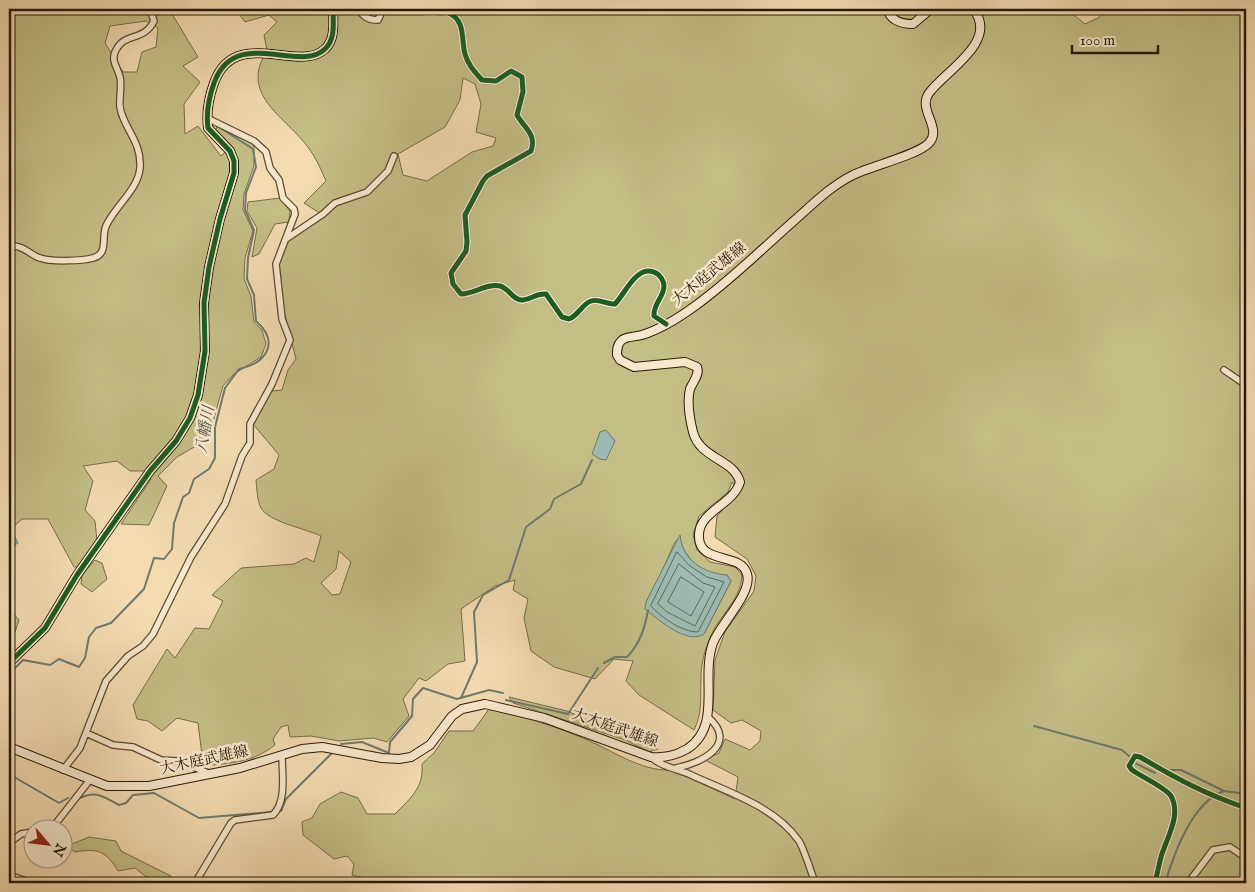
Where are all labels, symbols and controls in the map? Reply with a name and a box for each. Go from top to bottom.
scale bar [1072,22,1159,54]
text: 100 m [1080,31,1116,50]
street label: 大木庭武雄線 [668,238,750,310]
water label: 八幡川 [192,403,220,455]
street label: 大木庭武雄線 [569,704,661,752]
street label: 大木庭武雄線 [158,741,250,779]
north arrow [22,820,72,870]
text: N [48,839,70,859]

